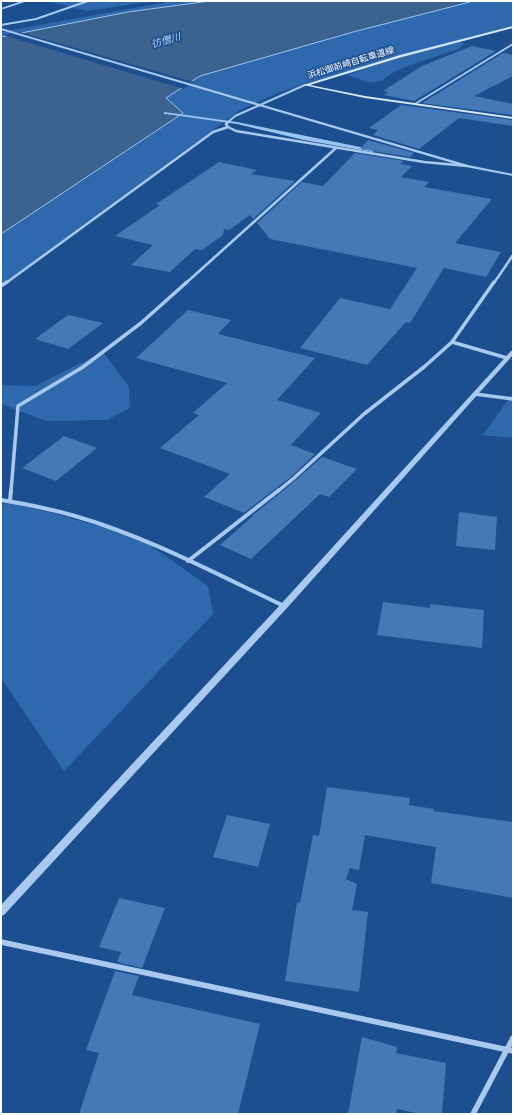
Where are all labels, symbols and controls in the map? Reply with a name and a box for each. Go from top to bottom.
water label: 彷僧川 [150,31,182,51]
street label: 浜松御前崎自転車道線 [306,45,396,81]

